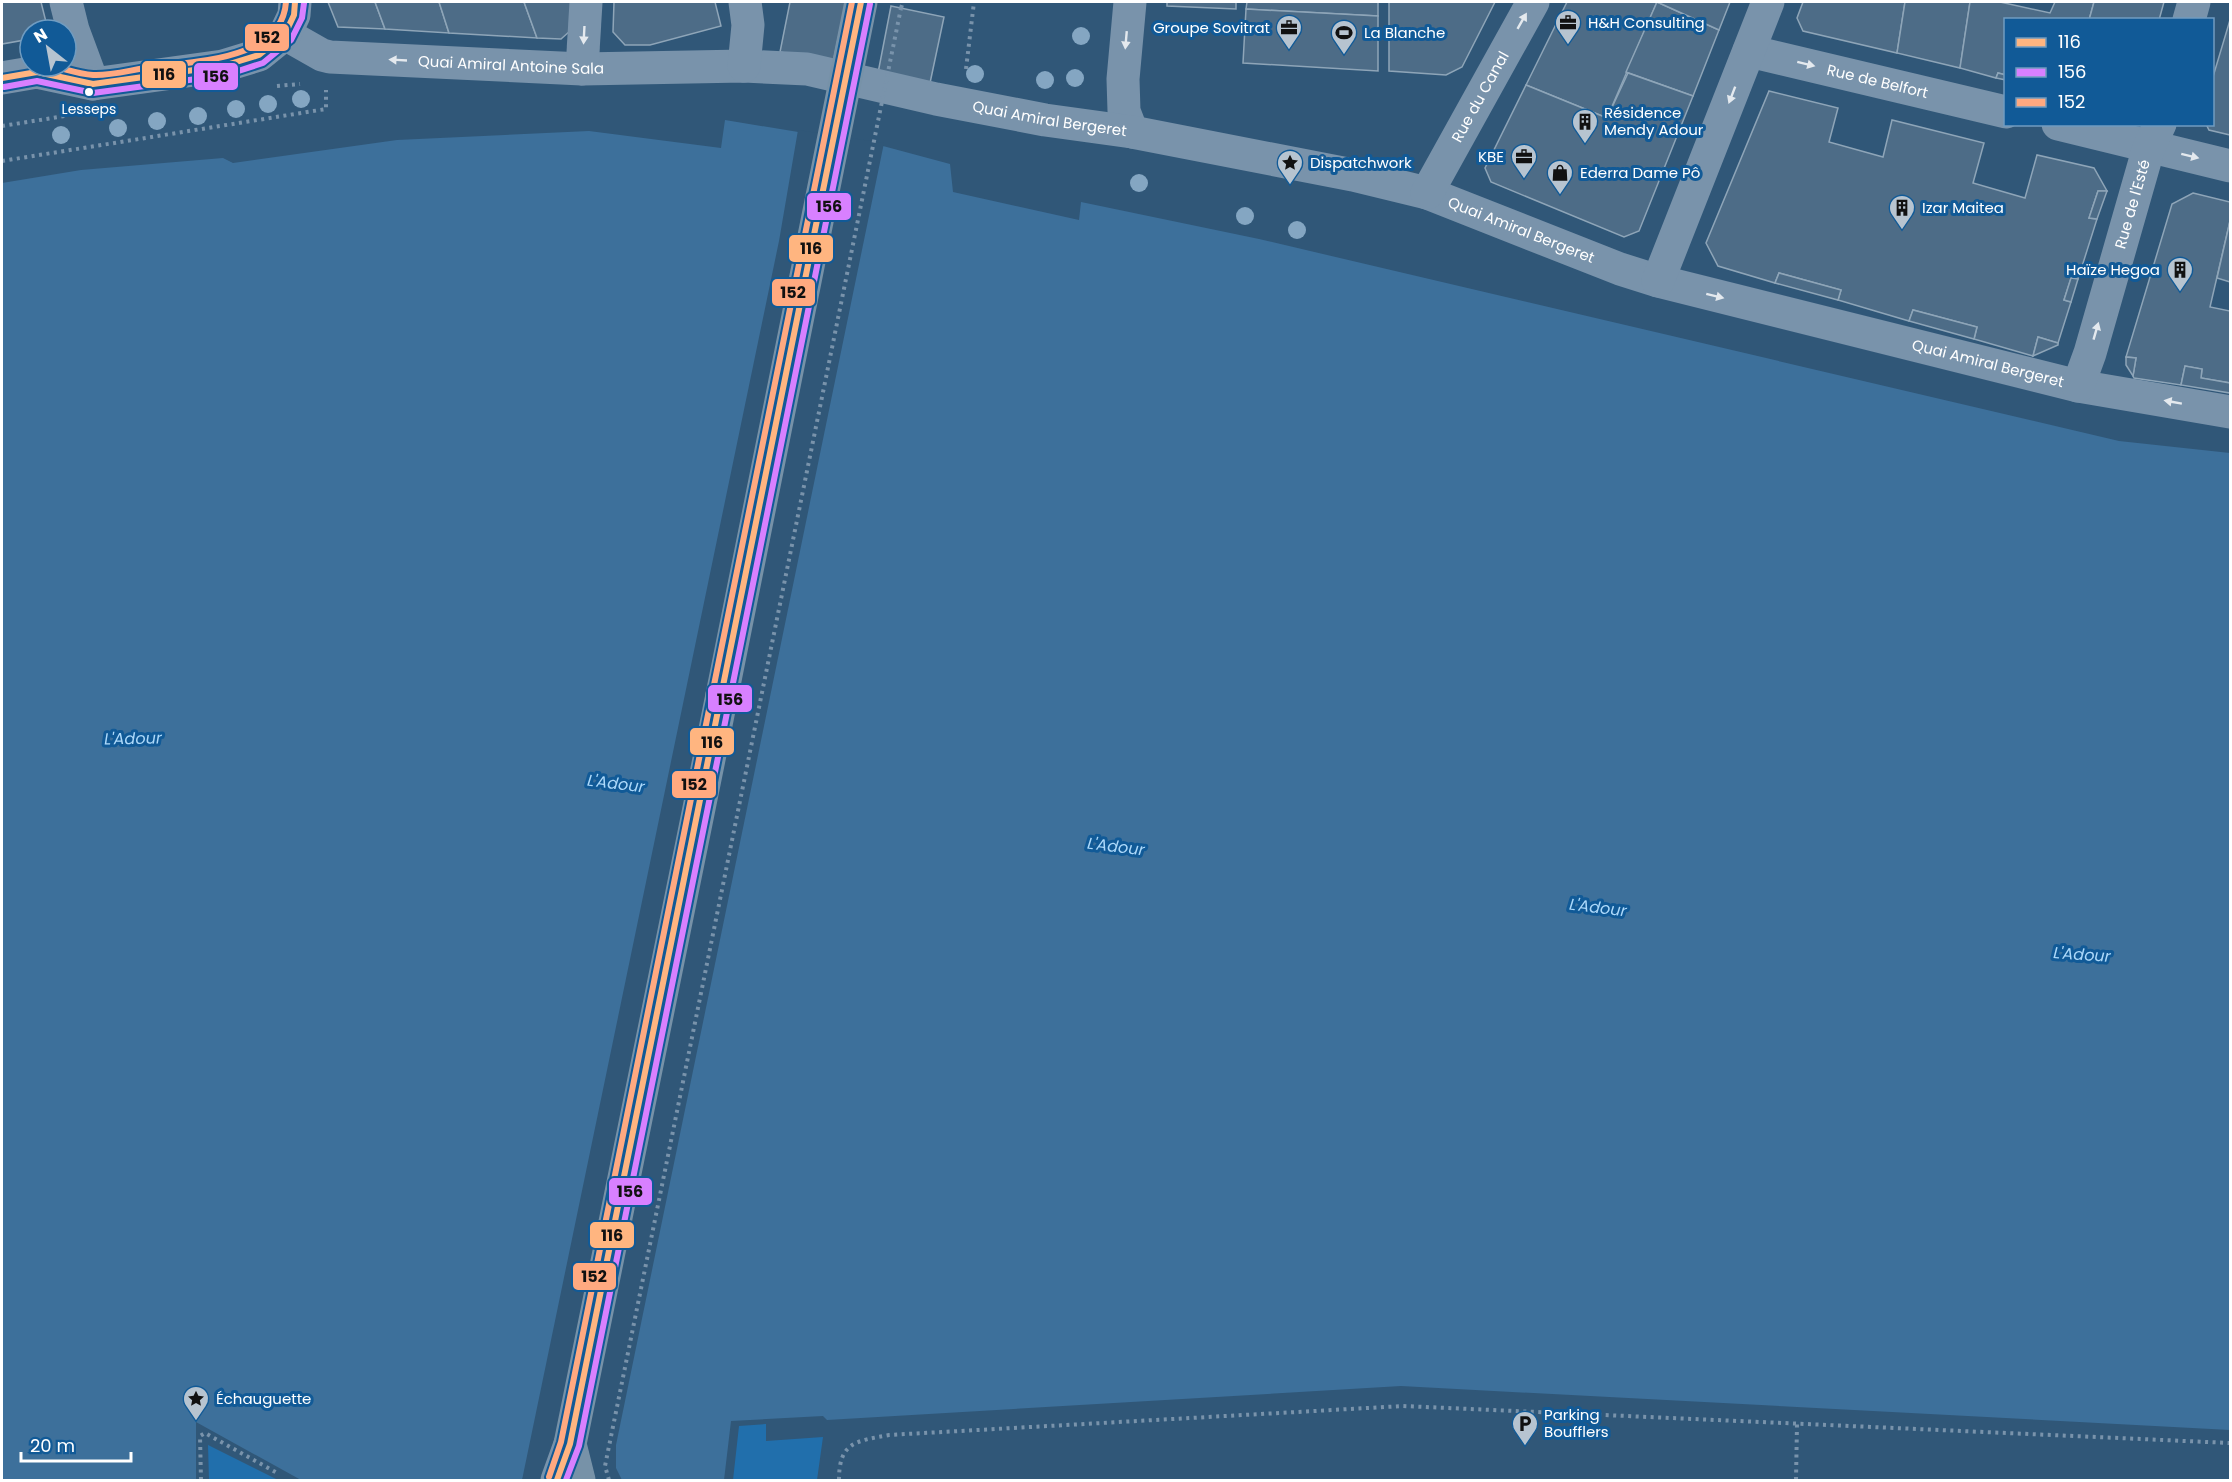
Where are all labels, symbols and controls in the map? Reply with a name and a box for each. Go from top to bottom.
office icon: H&H Consulting [1553,8,1583,46]
one-way arrow [1517,12,1527,29]
place label: H&H Consulting [1588,12,1705,33]
office icon: Groupe Sovitrat [1274,13,1304,51]
place label: Groupe Sovitrat [1153,17,1270,38]
north arrow [18,18,78,78]
sports icon: La Blanche [1329,18,1359,56]
legend [2004,18,2214,126]
place label: La Blanche [1364,22,1445,43]
text: N [29,23,52,49]
line badge: 152 [244,23,290,52]
text: 152 [254,26,280,49]
one-way arrow [580,26,589,45]
text: 116 [2058,29,2081,54]
one-way arrow [1122,31,1131,50]
street label: Rue du Canal [1446,47,1514,146]
street label: Quai Amiral Antoine Sala [417,50,604,79]
one-way arrow [389,56,408,65]
one-way arrow [1797,59,1816,69]
street label: Rue de Belfort [1825,59,1930,103]
text: 156 [2058,59,2087,84]
line badge: 116 [141,60,187,89]
line badge: 156 [193,62,239,91]
text: 116 [153,63,175,86]
text: 156 [203,65,229,88]
marker: Lesseps [83,86,95,98]
one-way arrow [1727,86,1736,104]
text: 152 [2058,89,2085,114]
street label: Quai Amiral Bergeret [971,95,1128,141]
place label: Lesseps [62,99,116,119]
place label: Résidence Mendy Adour [1604,102,1704,140]
building icon: Résidence Mendy Adour [1570,107,1600,145]
office icon: KBE [1509,142,1539,180]
place label: KBE [1478,146,1504,167]
place icon: Dispatchwork [1275,148,1305,186]
one-way arrow [2181,151,2199,161]
place label: Dispatchwork [1310,152,1412,173]
street label: Rue de l'Esté [2109,157,2155,251]
shop icon: Ederra Dame Pô [1545,158,1575,196]
place label: Ederra Dame Pô [1580,162,1700,183]
street label: Quai Amiral Bergeret [1445,191,1598,268]
line badge: 156 [806,192,852,221]
building icon: Izar Maitea [1887,193,1917,231]
text: 156 [816,195,842,218]
place label: Izar Maitea [1922,197,2004,218]
line badge: 116 [788,234,834,263]
text: 116 [800,237,822,260]
building icon: Haïze Hegoa [2165,255,2195,293]
place label: Haïze Hegoa [2066,259,2160,280]
line badge: 152 [771,278,816,307]
text: 152 [780,281,806,304]
one-way arrow [1706,292,1724,301]
one-way arrow [2092,322,2101,340]
street label: Quai Amiral Bergeret [1910,334,2066,392]
one-way arrow [2163,397,2182,406]
line badge: 156 [707,684,753,713]
text: 156 [717,688,743,711]
water label: L'Adour [104,726,163,751]
line badge: 116 [689,727,735,756]
text: 116 [701,731,723,754]
water label: L'Adour [586,769,647,799]
line badge: 152 [671,770,717,799]
text: 152 [681,773,707,796]
water label: L'Adour [1086,832,1147,862]
water label: L'Adour [1568,893,1629,923]
water label: L'Adour [2052,941,2112,968]
line badge: 156 [608,1177,653,1206]
text: 156 [617,1180,643,1203]
line badge: 116 [589,1221,635,1249]
text: 116 [601,1224,623,1247]
line badge: 152 [572,1262,617,1291]
text: 152 [581,1265,607,1288]
place icon: Échauguette [181,1384,211,1422]
place label: Échauguette [216,1388,311,1409]
place label: Parking Boufflers [1544,1404,1609,1442]
parking icon: Parking Boufflers [1510,1409,1540,1447]
scale bar [21,1425,130,1463]
text: 20 m [30,1433,75,1458]

